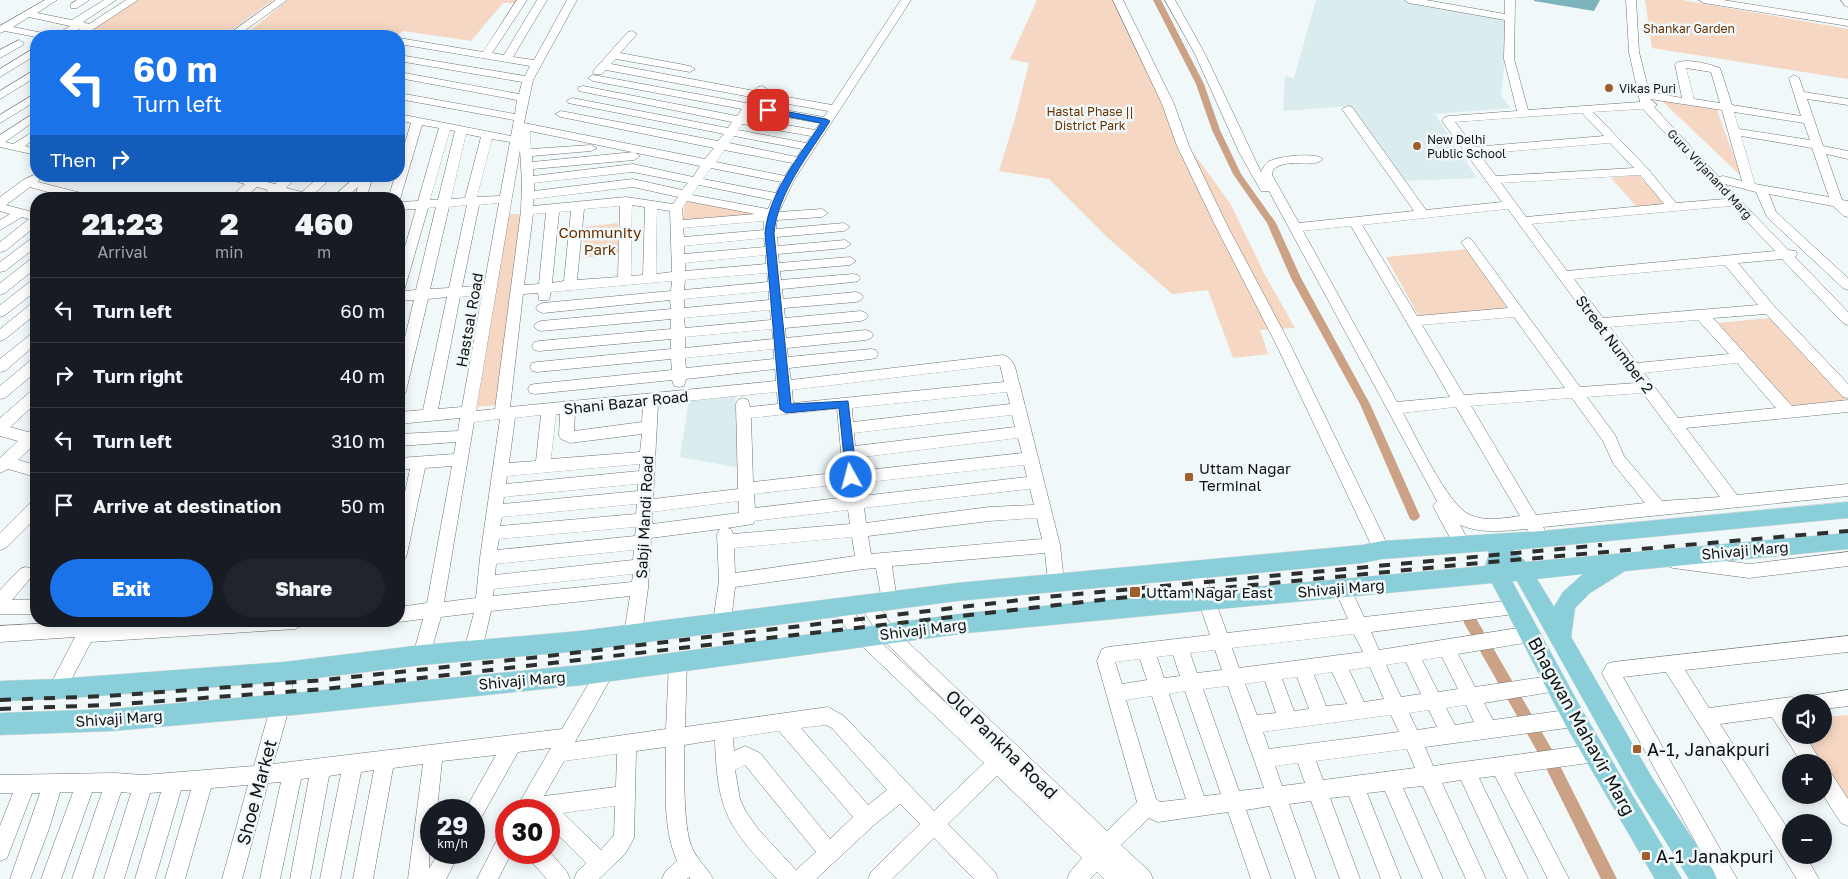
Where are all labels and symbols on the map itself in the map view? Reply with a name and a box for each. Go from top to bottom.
park label: Shankar Garden [1643,21,1735,36]
place label: Vikas Puri [1619,81,1676,96]
marker: Vikas Puri [1603,82,1615,94]
pin [747,89,789,131]
park label: Hastal Phase || District Park [1046,104,1134,133]
street label: Guru Virjanand Marg [1664,126,1756,222]
place label: New Delhi Public School [1427,132,1506,161]
marker: New Delhi Public School [1411,140,1423,152]
park label: Community Park [559,223,642,258]
street label: Hastsal Road [452,271,486,369]
street label: Street Number 2 [1572,291,1658,397]
street label: Shani Bazar Road [563,387,689,417]
position arrow [824,450,876,502]
street label: Sabji Mandi Road [632,455,656,579]
place label: Uttam Nagar Terminal [1199,459,1291,494]
marker: Uttam Nagar Terminal [1183,471,1195,483]
street label: Shivaji Marg [1701,537,1789,563]
street label: Shivaji Marg [1297,575,1385,601]
place label: Uttam Nagar East [1146,583,1273,601]
marker: Uttam Nagar East [1128,585,1142,599]
street label: Shivaji Marg [879,615,967,643]
street label: Bhagwan Mahavir Marg [1524,633,1640,819]
street label: Shivaji Marg [478,667,566,693]
street label: Old Pankha Road [941,685,1063,803]
street label: Shivaji Marg [75,706,163,730]
street label: Shoe Market [231,737,281,847]
place label: A-1, Janakpuri [1647,738,1770,760]
marker: A-1, Janakpuri [1631,743,1643,755]
speed limit sign: 30 [495,799,560,864]
place label: A-1 Janakpuri [1656,845,1774,867]
marker: A-1 Janakpuri [1640,850,1652,862]

